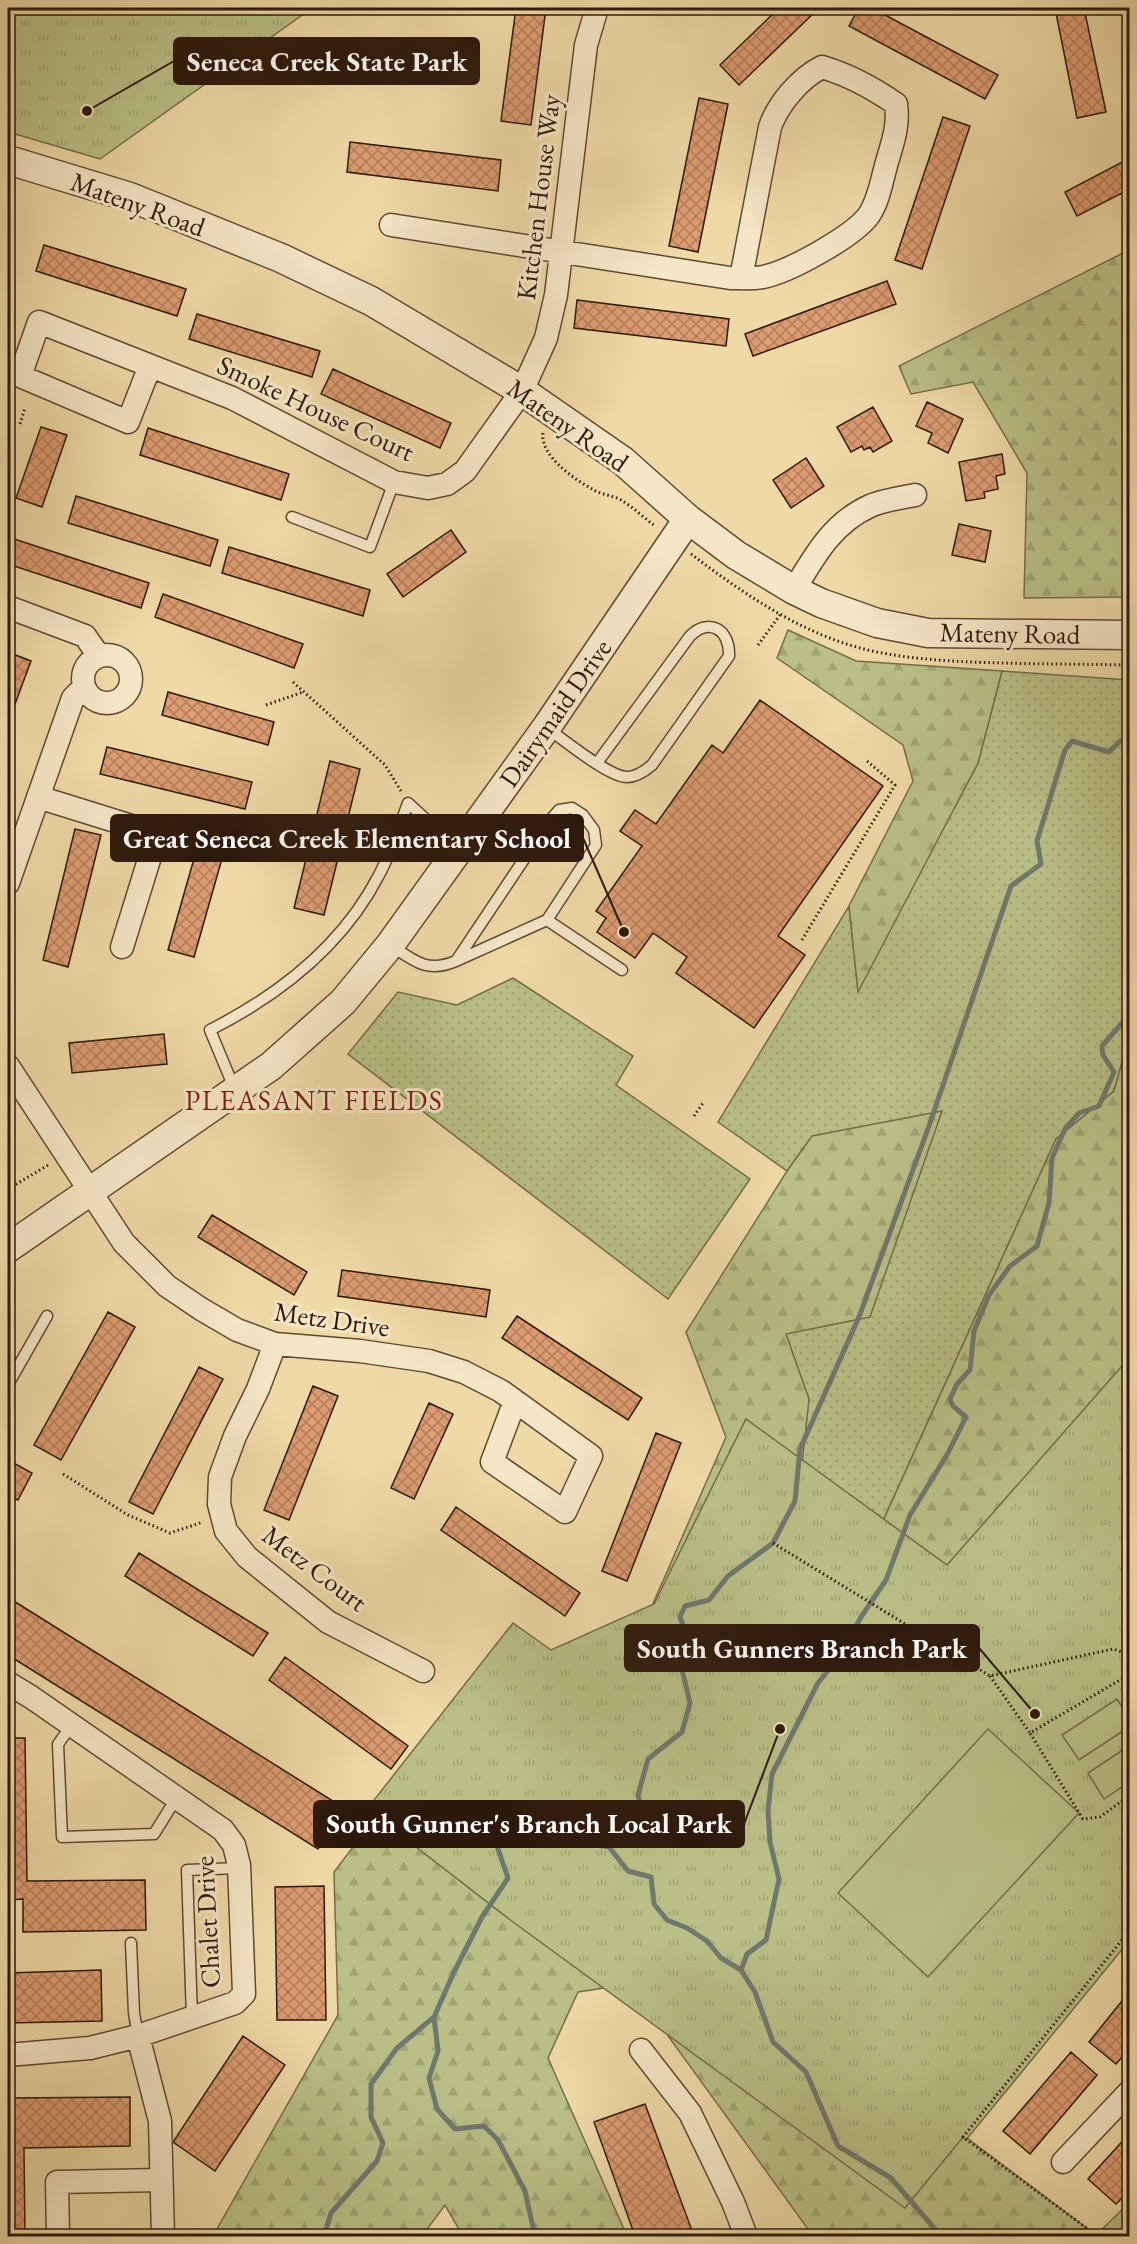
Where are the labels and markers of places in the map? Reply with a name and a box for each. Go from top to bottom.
callout: Seneca Creek State Park [174,38,479,84]
callout: Great Seneca Creek Elementary School [111,815,583,861]
callout: South Gunners Branch Park [625,1625,979,1671]
callout: South Gunner's Branch Local Park [314,1801,744,1847]

